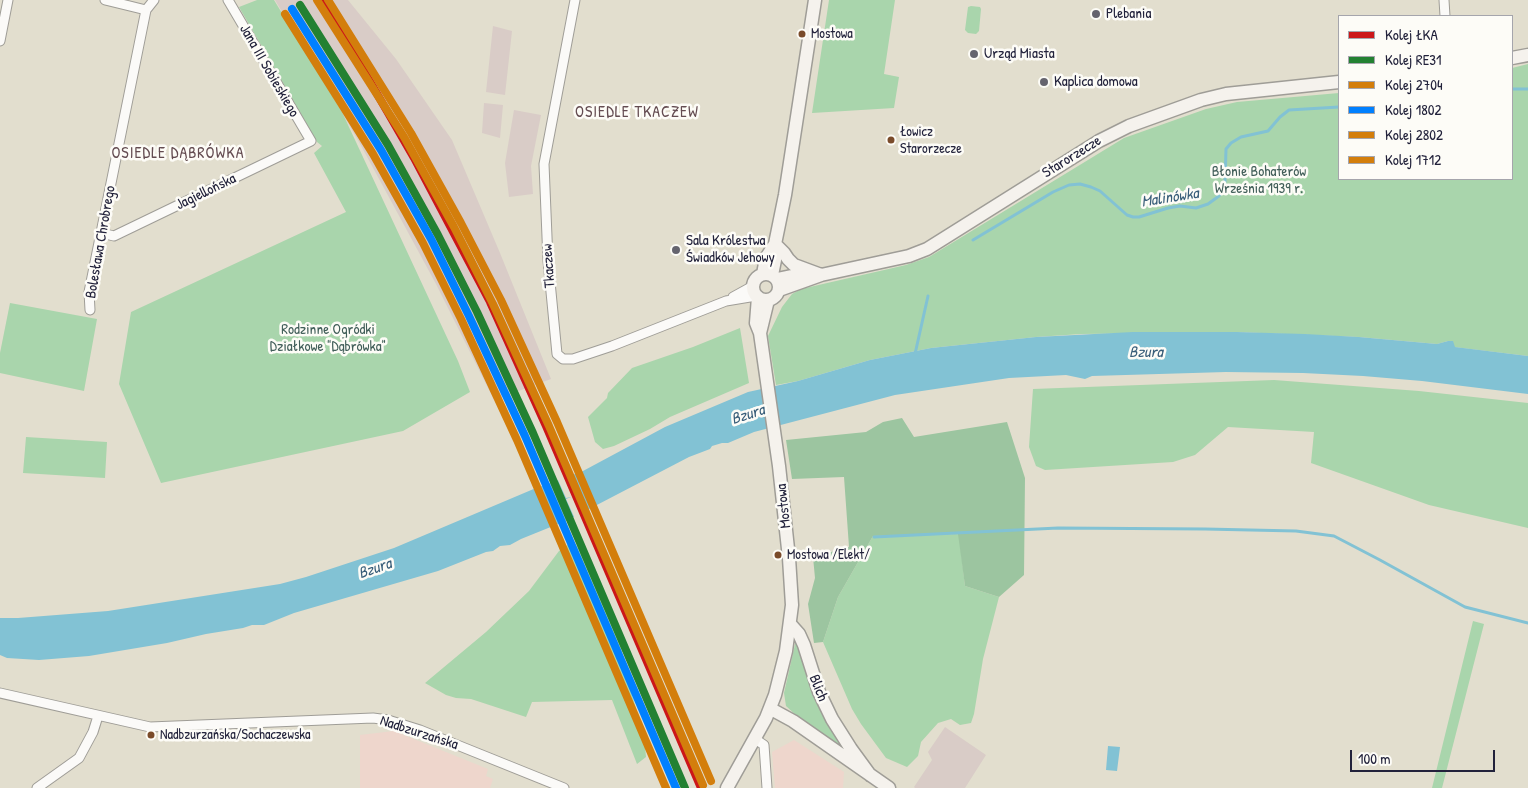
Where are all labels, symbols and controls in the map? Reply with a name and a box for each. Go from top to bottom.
place label: Plebania [1106,5,1151,23]
marker: Plebania [1090,8,1102,20]
legend [1338,15,1513,180]
street label: Jana III Sobieskiego [235,21,303,121]
text: Kolej ŁKA [1385,24,1438,45]
place label: Mostowa [811,26,853,42]
marker: Mostowa [797,29,807,39]
place label: Urząd Miasta [984,45,1055,63]
marker: Urząd Miasta [968,48,980,60]
text: Kolej RE31 [1385,49,1441,70]
place label: Kaplica domowa [1054,73,1138,91]
text: Kolej 2704 [1385,74,1443,95]
marker: Kaplica domowa [1038,76,1050,88]
text: Kolej 1802 [1385,99,1442,120]
district label: OSIEDLE TKACZEW [573,103,701,123]
place label: Łowicz Starorzecze [900,124,962,156]
text: Kolej 2802 [1385,124,1443,145]
street label: Starorzecze [1039,132,1105,182]
marker: Łowicz Starorzecze [886,135,896,145]
district label: OSIEDLE DĄBRÓWKA [109,144,247,164]
text: Kolej 1712 [1385,149,1441,170]
park label: Błonie Bohaterów Września 1939 r. [1212,163,1306,198]
street label: Jagiellońska [173,170,239,214]
street label: Bolesława Chrobrego [82,184,120,300]
water label: Malinówka [1140,184,1200,212]
place label: Sala Królestwa Świadków Jehowy [686,232,775,267]
street label: Tkaczew [538,243,560,289]
marker: Sala Królestwa Świadków Jehowy [670,244,682,256]
park label: Rodzinne Ogródki Działkowe "Dąbrówka" [270,321,386,356]
water label: Bzura [1129,343,1163,363]
water label: Bzura [729,401,767,429]
street label: Mostowa [773,483,795,529]
place label: Mostowa /Elekt/ [787,547,870,563]
marker: Mostowa /Elekt/ [773,550,783,560]
water label: Bzura [356,554,394,584]
street label: Blich [805,672,831,704]
street label: Nadbzurzańska [378,712,460,754]
place label: Nadbzurzańska/Sochaczewska [160,727,311,743]
marker: Nadbzurzańska/Sochaczewska [146,730,156,740]
scale bar [1353,740,1498,772]
text: 100 m [1358,748,1391,769]

